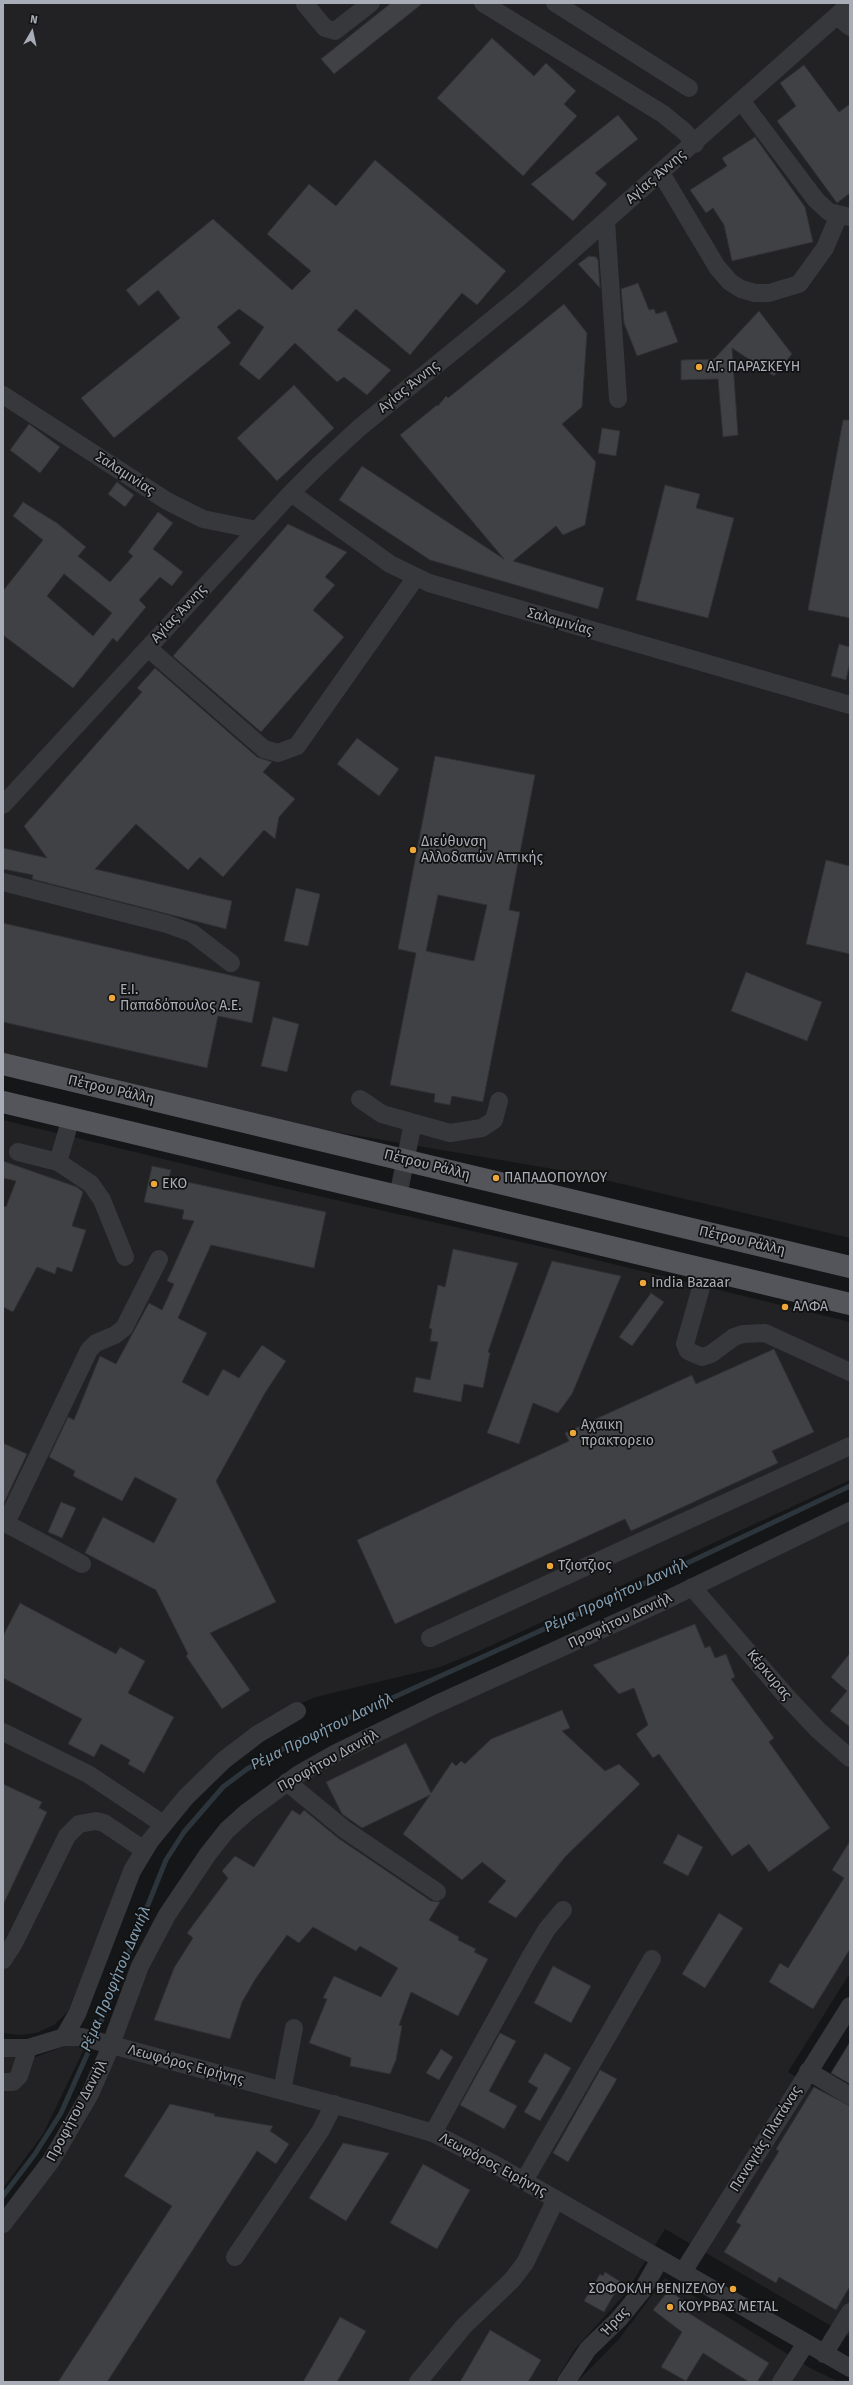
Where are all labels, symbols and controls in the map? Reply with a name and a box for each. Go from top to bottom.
north arrow [12,12,52,52]
text: N [29,13,39,27]
street label: Αγίας Άννης [623,146,689,208]
street label: Αγίας Άννης [375,357,443,417]
place label: ΑΓ. ΠΑΡΑΣΚΕΥΗ [707,359,800,375]
marker: ΑΓ. ΠΑΡΑΣΚΕΥΗ [694,362,704,372]
street label: Σαλαμινίας [92,449,158,499]
street label: Αγίας Άννης [148,581,210,647]
street label: Σαλαμινίας [525,605,595,639]
place label: Διεύθυνση Αλλοδαπών Αττικής [421,834,543,866]
marker: Διεύθυνση Αλλοδαπών Αττικής [408,845,418,855]
place label: Ε.Ι. Παπαδόπουλος Α.Ε. [120,982,242,1014]
marker: Ε.Ι. Παπαδόπουλος Α.Ε. [107,993,117,1003]
street label: Πέτρου Ράλλη [66,1072,156,1108]
street label: Πέτρου Ράλλη [382,1146,472,1184]
place label: ΠΑΠΑΔΟΠΟΥΛΟΥ [504,1170,607,1186]
marker: ΠΑΠΑΔΟΠΟΥΛΟΥ [491,1173,501,1183]
place label: EKO [162,1176,187,1192]
marker: EKO [149,1179,159,1189]
street label: Πέτρου Ράλλη [697,1223,787,1259]
place label: India Bazaar [651,1275,730,1291]
marker: India Bazaar [638,1278,648,1288]
place label: ΑΛΦΑ [793,1299,828,1315]
marker: ΑΛΦΑ [780,1302,790,1312]
place label: Αχαικη πρακτορειο [581,1417,654,1450]
marker: Αχαικη πρακτορειο [568,1428,578,1438]
water label: Ρέμα Προφήτου Δανιήλ [542,1555,690,1637]
place label: Τζιοτζιος [558,1558,612,1574]
marker: Τζιοτζιος [545,1561,555,1571]
street label: Προφήτου Δανιήλ [565,1590,675,1652]
street label: Κέρκυρας [743,1646,795,1704]
water label: Ρέμα Προφήτου Δανιήλ [248,1690,396,1774]
street label: Προφήτου Δανιήλ [275,1726,381,1796]
water label: Ρέμα Προφήτου Δανιήλ [77,1904,155,2054]
street label: Λεωφόρος Ειρήνης [126,2041,246,2089]
street label: Προφήτου Δανιήλ [43,2057,111,2165]
street label: Παναγιάς Πλατάνας [727,2083,805,2195]
street label: Λεωφόρος Ειρήνης [436,2130,550,2200]
place label: ΣΟΦΟΚΛΗ ΒΕΝΙΖΕΛΟΥ [589,2281,725,2297]
marker: ΣΟΦΟΚΛΗ ΒΕΝΙΖΕΛΟΥ [728,2284,738,2294]
place label: ΚΟΥΡΒΑΣ METAL [678,2299,778,2315]
marker: ΚΟΥΡΒΑΣ METAL [665,2302,675,2312]
street label: Ήρας [597,2304,633,2340]

